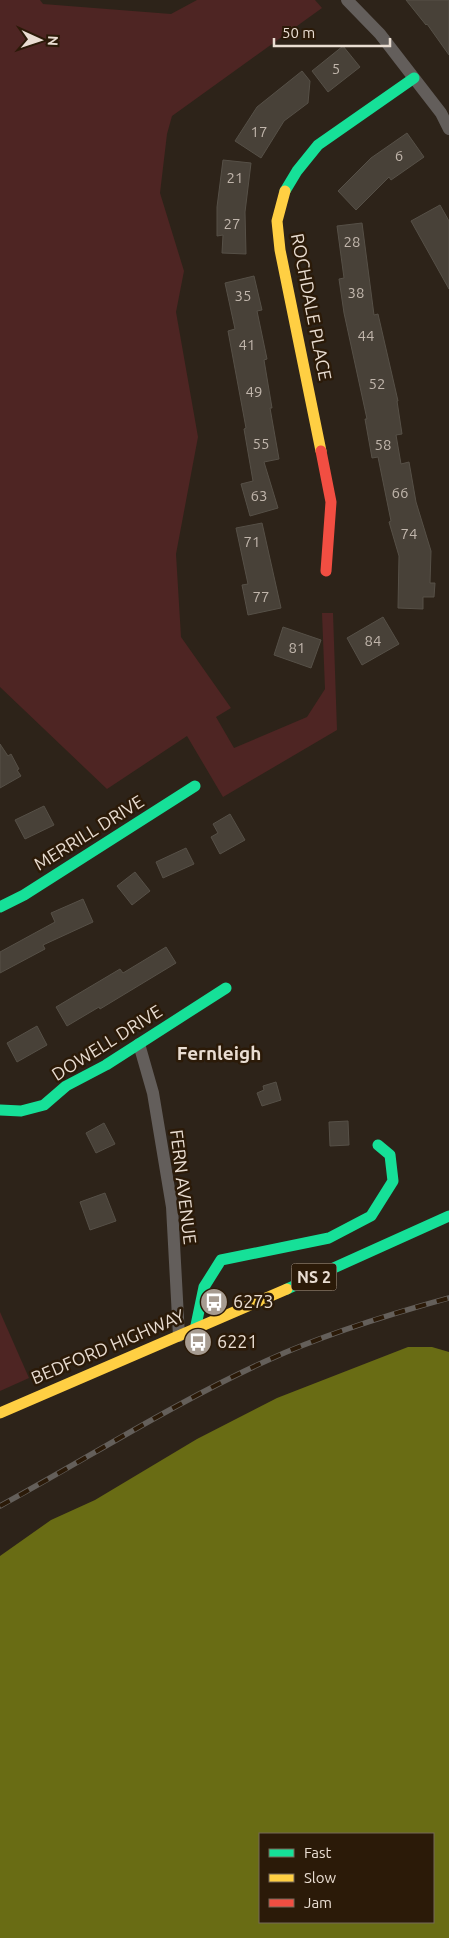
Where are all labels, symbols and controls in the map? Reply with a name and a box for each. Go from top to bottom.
north arrow [15,15,65,65]
scale bar [274,15,390,47]
text: 50 m [282,24,315,41]
text: N [45,35,61,46]
house number: 5 [332,60,340,77]
house number: 17 [251,123,267,140]
house number: 6 [395,147,403,164]
house number: 21 [227,169,243,186]
house number: 27 [224,215,240,232]
street label: ROCHDALE PLACE [288,232,336,382]
house number: 28 [344,233,360,250]
house number: 38 [348,284,364,301]
house number: 35 [235,287,251,304]
house number: 44 [358,327,374,344]
house number: 41 [239,336,255,353]
house number: 52 [369,375,385,392]
house number: 49 [246,383,262,400]
house number: 55 [253,435,269,452]
house number: 58 [375,436,391,453]
house number: 66 [392,484,408,501]
house number: 63 [251,487,267,504]
house number: 74 [401,525,417,542]
house number: 71 [244,533,260,550]
house number: 77 [253,588,269,605]
house number: 84 [365,632,381,649]
house number: 81 [289,639,305,656]
street label: MERRILL DRIVE [30,790,147,874]
street label: DOWELL DRIVE [48,1000,165,1084]
district label: Fernleigh [177,1042,261,1064]
street label: FERN AVENUE [167,1128,201,1245]
road number: NS 2 [292,1264,336,1290]
bus stop icon: 6273 [199,1287,229,1317]
place label: 6273 [233,1291,274,1311]
street label: BEDFORD HIGHWAY [28,1304,188,1387]
bus stop icon: 6221 [183,1327,213,1357]
place label: 6221 [217,1331,258,1351]
legend [259,1833,434,1923]
text: Fast [304,1844,332,1861]
text: Slow [304,1869,337,1886]
text: Jam [304,1894,332,1911]

